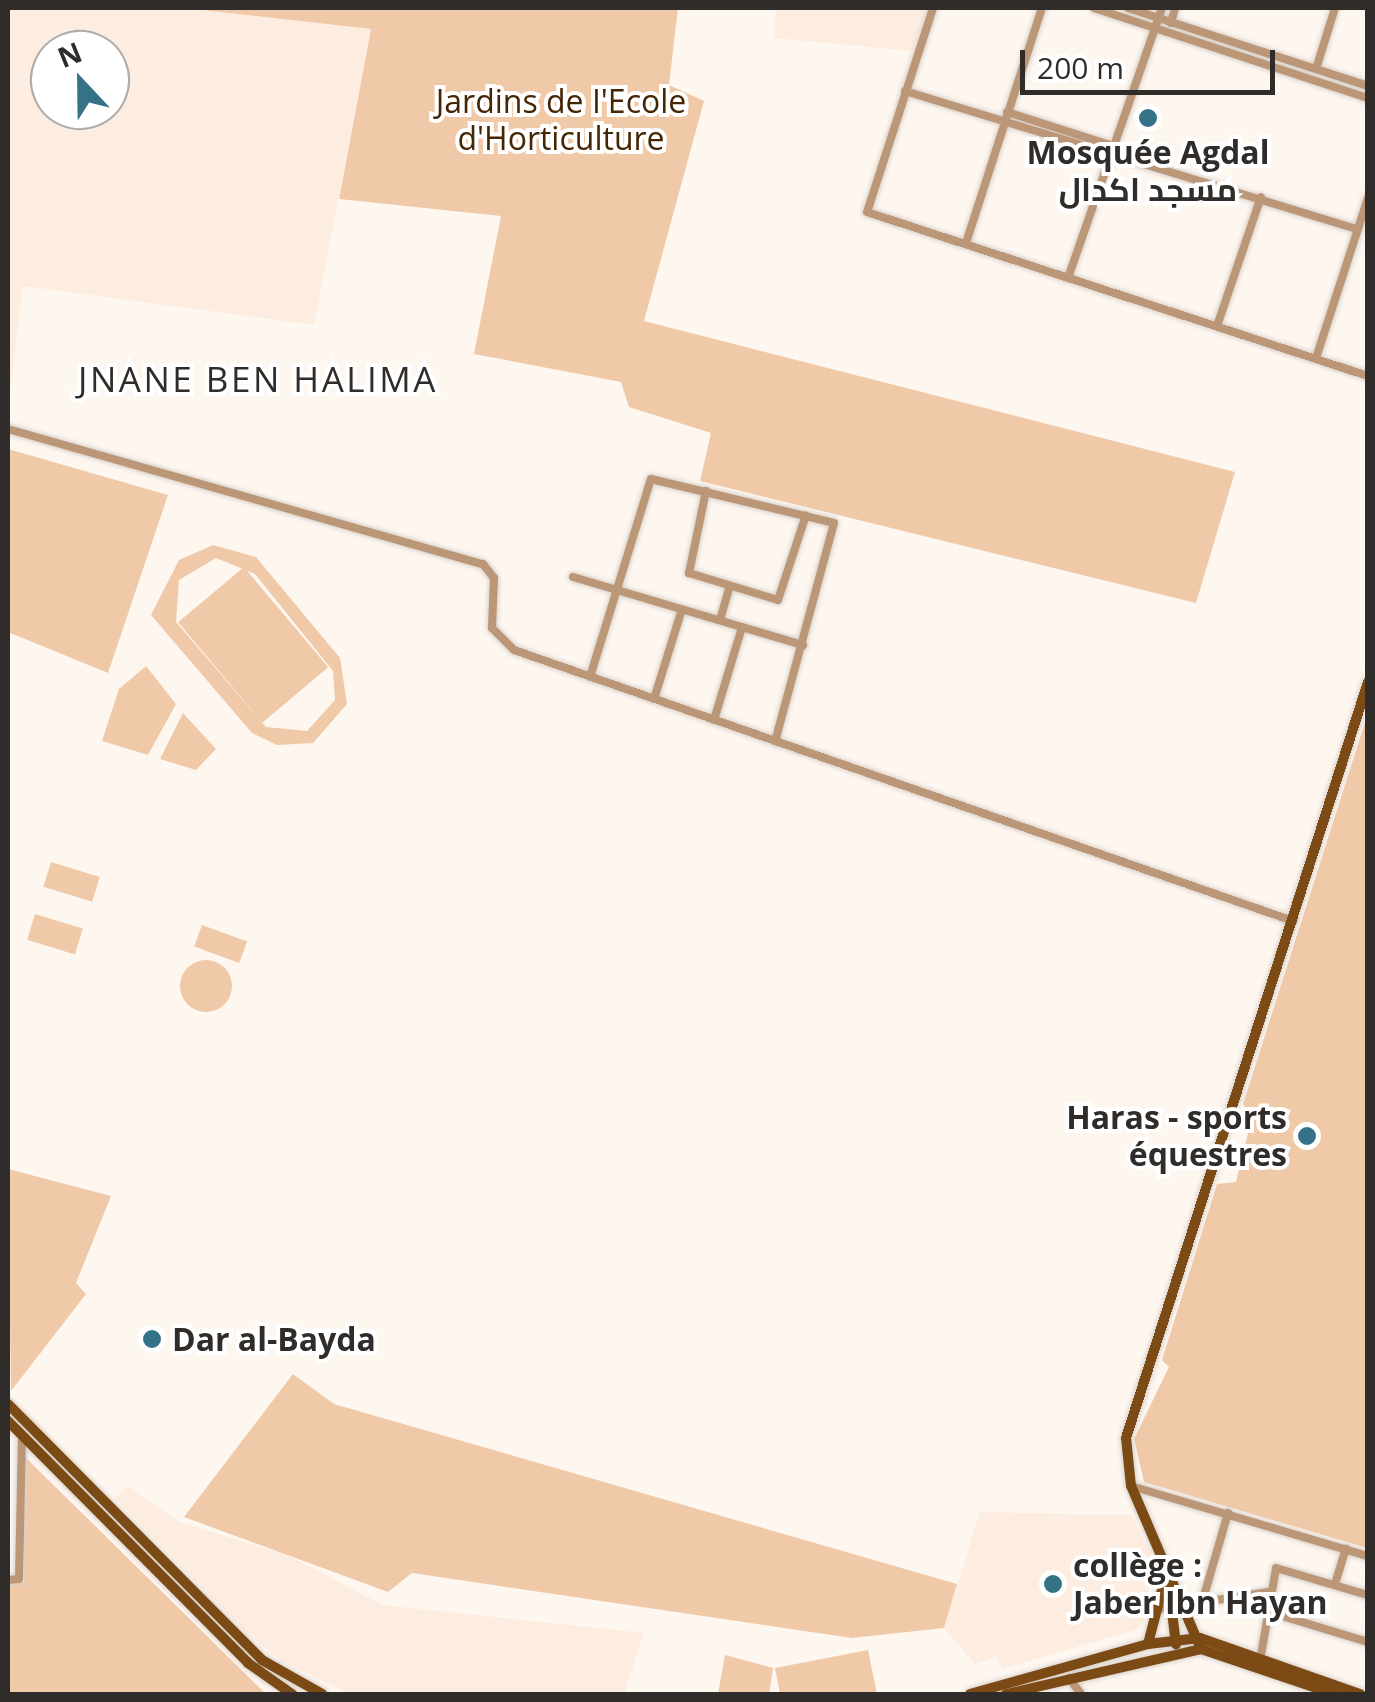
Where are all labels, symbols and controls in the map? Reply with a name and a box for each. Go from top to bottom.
north arrow [30,30,130,130]
scale bar [1025,30,1280,92]
text: N [52,32,87,76]
text: 200 m [1037,47,1124,88]
park label: Jardins de I'Ecole d'Horticulture [436,83,686,158]
marker: Mosquée Agdal مسجد اكدال [1137,107,1159,129]
place label: Mosquée Agdal مسجد اكدال [1027,134,1269,209]
district label: JNANE BEN HALIMA [78,358,438,400]
place label: Haras - sports équestres [1066,1099,1287,1174]
marker: Haras - sports équestres [1296,1125,1318,1147]
place label: Dar al-Bayda [172,1320,376,1358]
marker: Dar al-Bayda [141,1328,163,1350]
place label: collège : Jaber Ibn Hayan [1073,1547,1327,1622]
marker: collège : Jaber Ibn Hayan [1042,1573,1064,1595]

